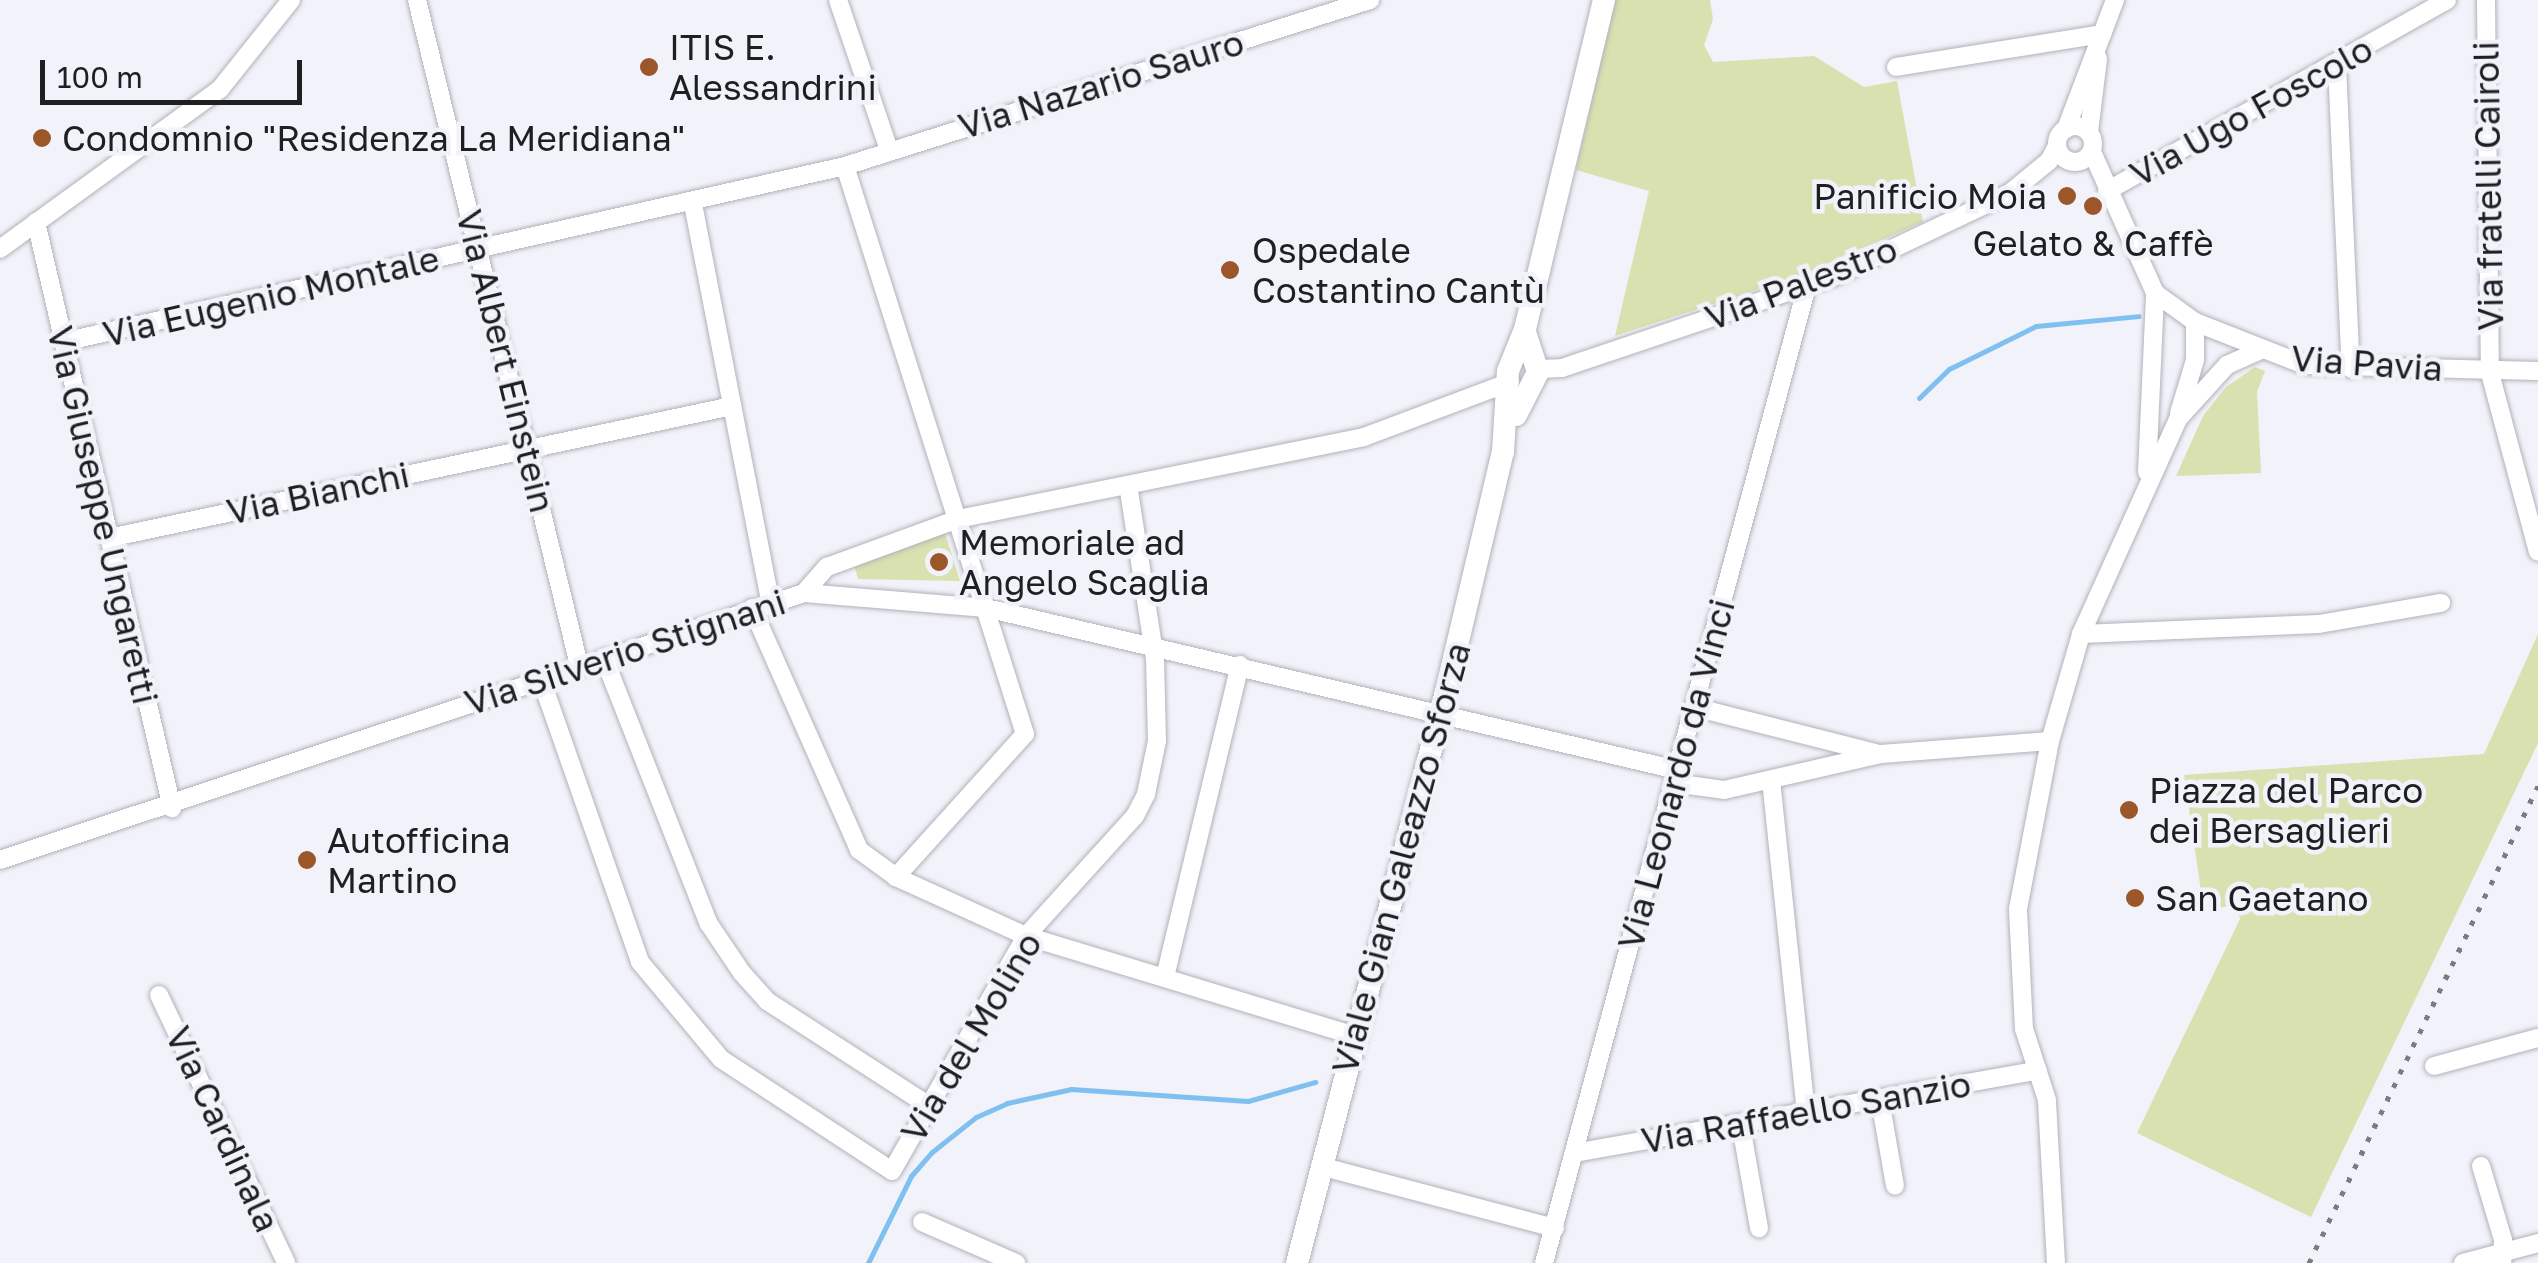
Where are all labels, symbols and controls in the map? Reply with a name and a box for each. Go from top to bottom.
street label: Via Nazario Sauro [953,21,1249,147]
place label: ITIS E. Alessandrini [669,26,877,108]
street label: Via Ugo Foscolo [2123,27,2379,195]
scale bar [45,40,308,102]
street label: Via fratelli Cairoli [2464,41,2512,331]
marker: ITIS E. Alessandrini [638,56,660,78]
text: 100 m [57,59,143,95]
place label: Condomnio "Residenza La Meridiana" [62,117,685,159]
marker: Condomnio "Residenza La Meridiana" [31,127,53,149]
place label: Panificio Moia [1813,175,2047,217]
marker: Panificio Moia [2056,185,2078,207]
marker: Gelato & Caffè [2082,195,2104,217]
street label: Via Albert Einstein [448,205,564,517]
place label: Gelato & Caffè [1973,222,2213,264]
street label: Via Palestro [1699,227,1903,339]
place label: Ospedale Costantino Cantù [1252,229,1545,311]
street label: Via Eugenio Montale [99,237,443,355]
marker: Ospedale Costantino Cantù [1217,257,1243,283]
street label: Via Giuseppe Ungaretti [39,322,167,708]
street label: Via Pavia [2290,337,2444,389]
street label: Via Bianchi [223,453,413,533]
place label: Memoriale ad Angelo Scaglia [959,521,1210,603]
marker: Memoriale ad Angelo Scaglia [928,551,950,573]
street label: Via Silverio Stignani [459,580,791,724]
street label: Via Leonardo da Vinci [1609,594,1743,954]
street label: Viale Gian Galeazzo Sforza [1323,638,1479,1078]
place label: Piazza del Parco dei Bersaglieri [2149,769,2423,851]
marker: Piazza del Parco dei Bersaglieri [2118,799,2140,821]
place label: Autofficina Martino [327,819,511,901]
marker: Autofficina Martino [296,849,318,871]
place label: San Gaetano [2155,877,2368,919]
marker: San Gaetano [2124,887,2146,909]
street label: Via del Molino [892,924,1050,1150]
street label: Via Cardinala [157,1020,289,1238]
street label: Via Raffaello Sanzio [1638,1062,1974,1162]

